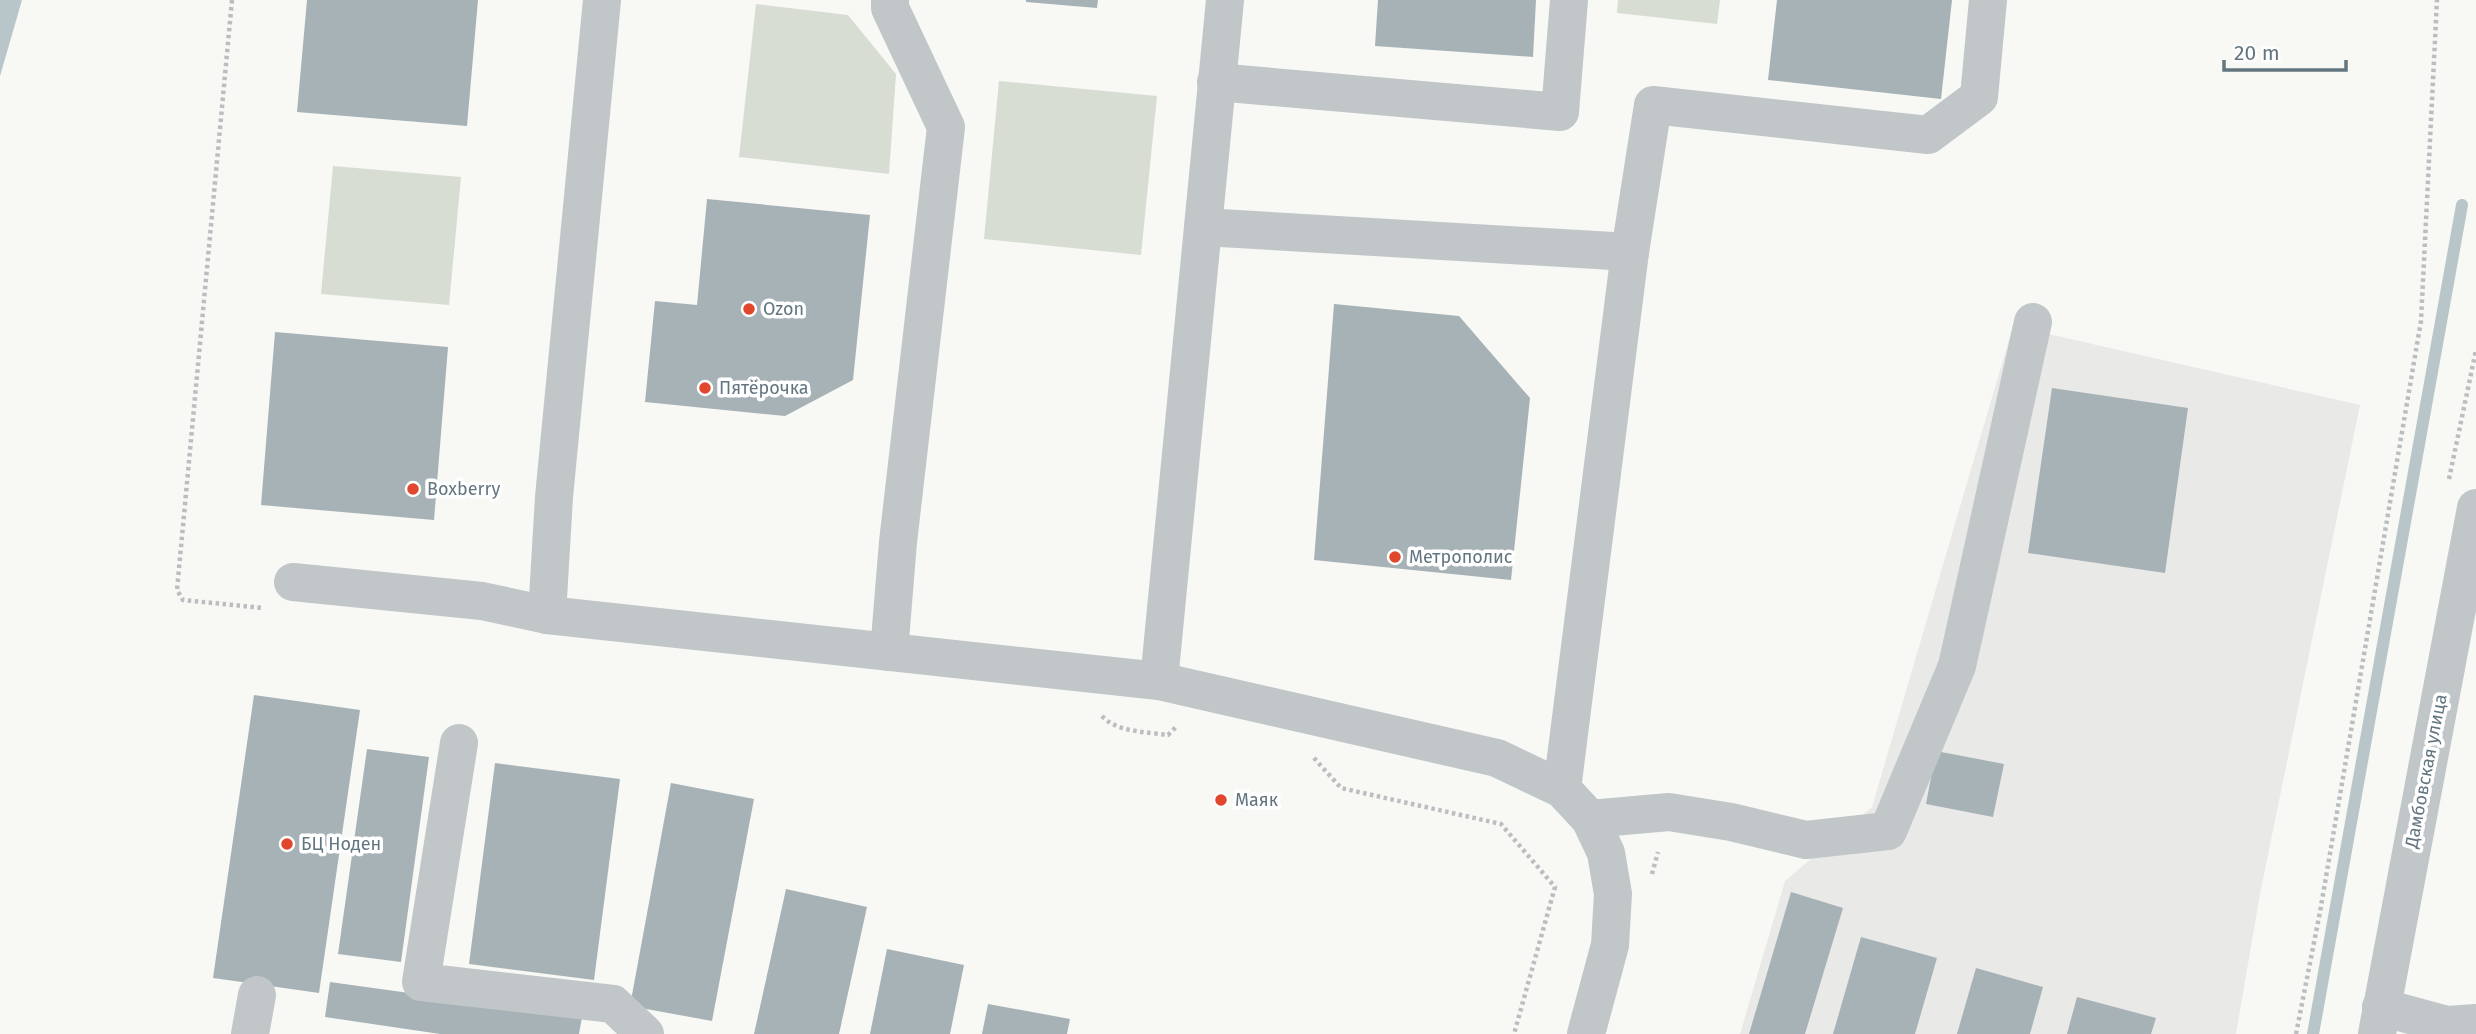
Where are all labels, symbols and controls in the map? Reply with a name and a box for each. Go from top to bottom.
scale bar [2224,28,2346,72]
text: 20 m [2234,40,2280,66]
place label: Ozon [763,298,804,320]
marker: Ozon [741,301,757,317]
place label: Пятёрочка [719,377,809,399]
marker: Пятёрочка [697,380,713,396]
place label: Boxberry [427,478,500,500]
marker: Boxberry [405,481,421,497]
place label: Метрополис [1409,546,1513,568]
marker: Метрополис [1387,549,1403,565]
street label: Дамбовская улица [2400,692,2452,851]
place label: Маяк [1235,789,1279,811]
marker: Маяк [1213,792,1229,808]
place label: БЦ Ноден [301,833,381,855]
marker: БЦ Ноден [279,836,295,852]

